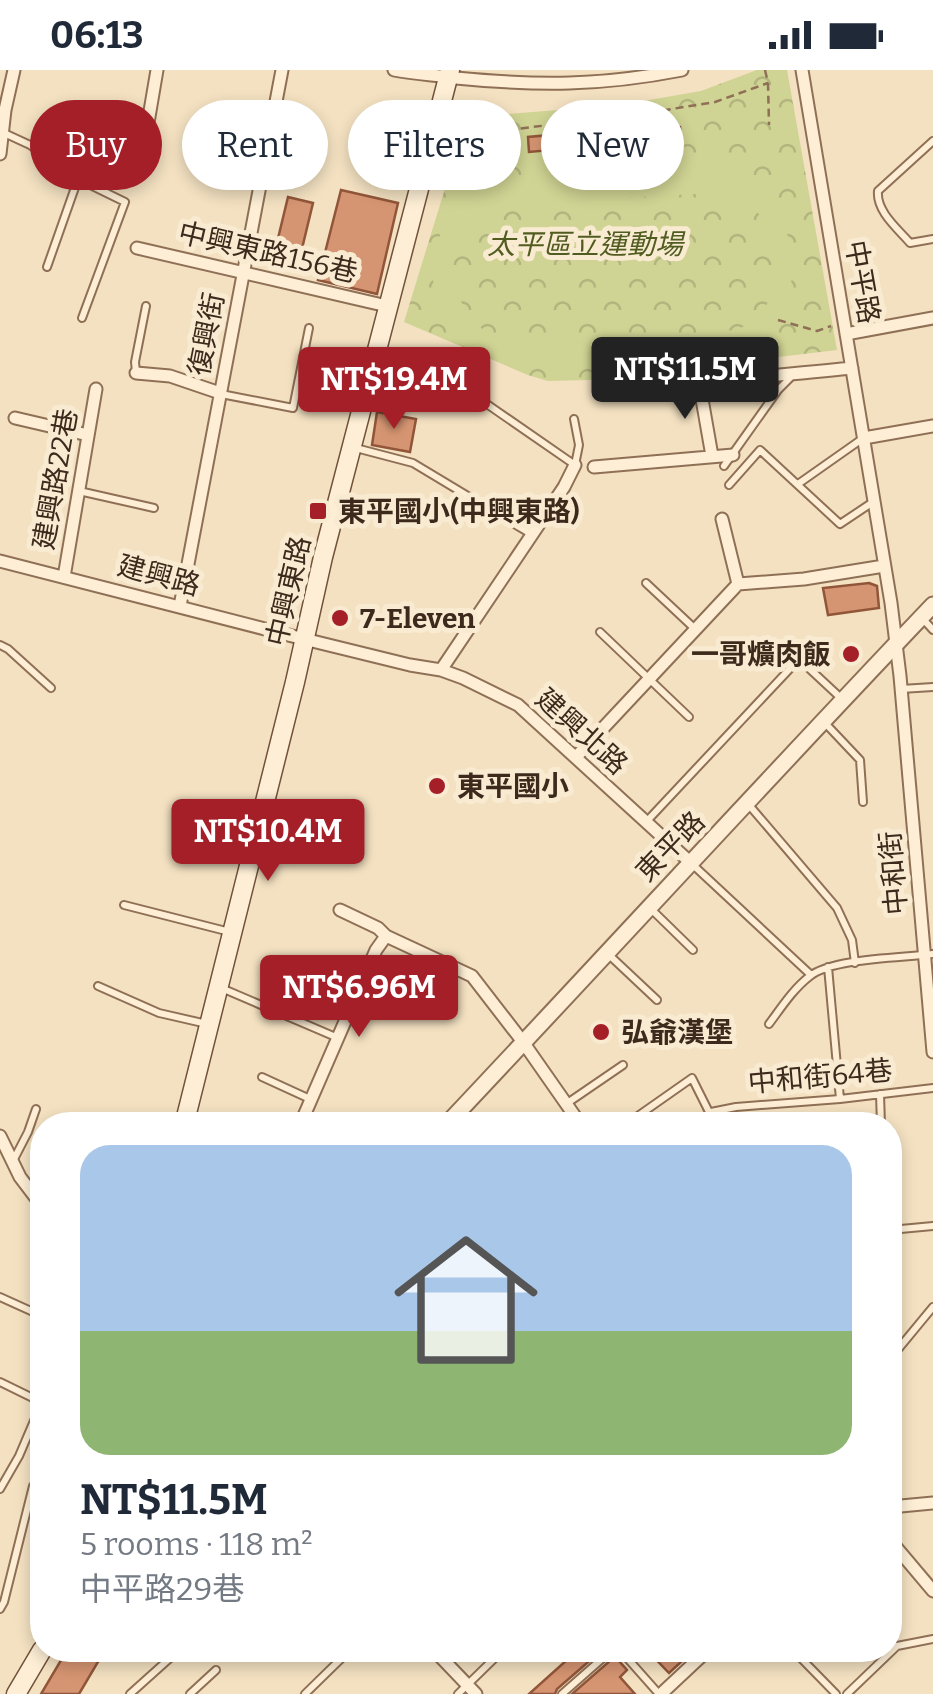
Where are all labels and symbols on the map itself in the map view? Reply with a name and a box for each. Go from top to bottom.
street label: 中興東路156巷 [175,216,361,289]
park label: 太平區立運動場 [487,228,686,261]
street label: 中平路 [839,238,886,326]
street label: 復興街 [182,290,231,378]
pin: NT$11.5M [582,337,788,422]
pin: NT$19.4M [291,347,497,432]
street label: 建興路22巷 [27,406,84,552]
place label: 東平國小(中興東路) [338,495,580,528]
marker: 東平國小(中興東路) [307,500,329,522]
street label: 中興東路 [260,533,317,649]
street label: 建興路 [114,549,204,602]
place label: 7-Eleven [360,602,475,635]
marker: 7-Eleven [329,607,351,629]
place label: 一哥爌肉飯 [691,638,831,671]
marker: 一哥爌肉飯 [840,643,862,665]
street label: 建興北路 [529,682,634,781]
place label: 東平國小 [457,770,569,803]
marker: 東平國小 [426,775,448,797]
pin: NT$10.4M [165,799,371,884]
street label: 東平路 [629,805,711,888]
street label: 中和街 [873,830,914,916]
pin: NT$6.96M [256,955,462,1040]
place label: 弘爺漢堡 [621,1016,733,1049]
marker: 弘爺漢堡 [590,1021,612,1043]
street label: 中和街64巷 [746,1054,894,1099]

